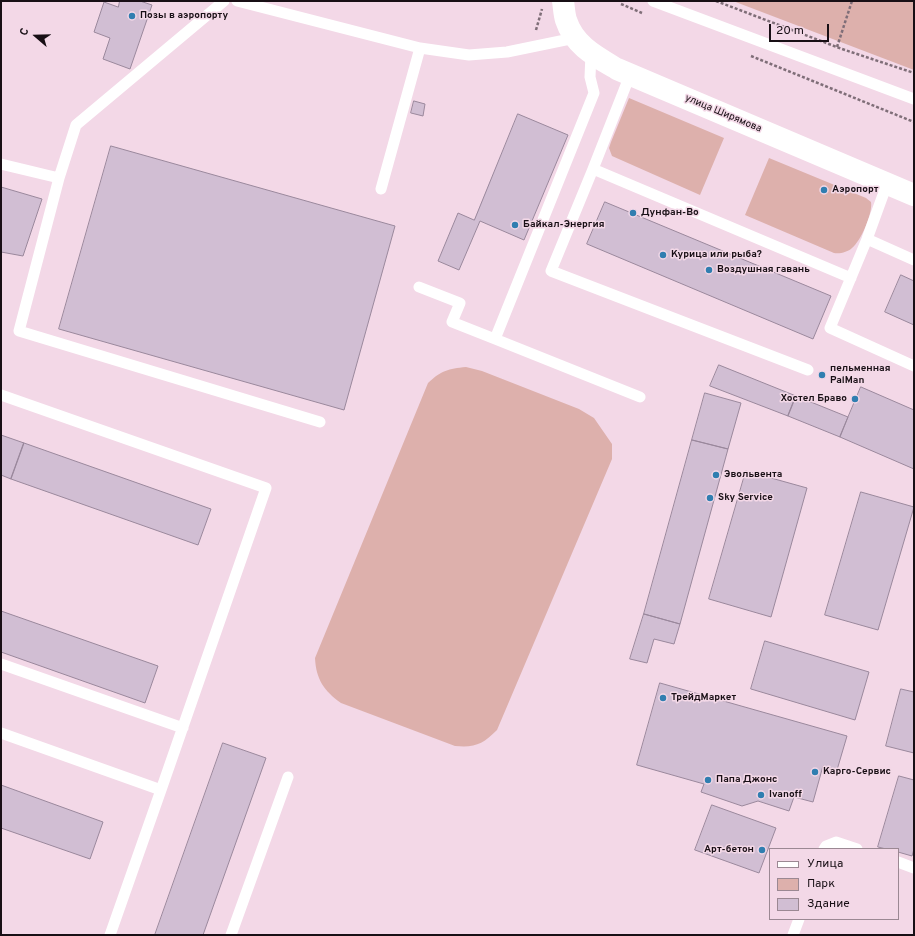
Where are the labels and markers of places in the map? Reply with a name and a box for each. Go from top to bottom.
place label: Позы в аэропорту [140,10,228,22]
marker: Позы в аэропорту [127,11,137,21]
place label: Аэропорт [832,184,878,196]
marker: Аэропорт [819,185,829,195]
place label: Дунфан-Во [641,207,699,219]
marker: Дунфан-Во [628,208,638,218]
place label: Байкал-Энергия [523,219,604,231]
marker: Байкал-Энергия [510,220,520,230]
place label: Курица или рыба? [671,249,762,261]
marker: Курица или рыба? [658,250,668,260]
place label: Воздушная гавань [717,264,810,276]
marker: Воздушная гавань [704,265,714,275]
place label: пельменная PalMan [830,363,891,386]
marker: пельменная PalMan [817,370,827,380]
place label: Хостел Браво [780,393,847,405]
marker: Хостел Браво [850,394,860,404]
place label: Эвольвента [724,469,782,481]
marker: Эвольвента [711,470,721,480]
place label: Sky Service [718,492,773,504]
marker: Sky Service [705,493,715,503]
place label: ТрейдМаркет [671,692,736,704]
marker: ТрейдМаркет [658,693,668,703]
place label: Карго-Сервис [823,766,891,778]
marker: Карго-Сервис [810,767,820,777]
place label: Папа Джонс [716,774,778,786]
marker: Папа Джонс [703,775,713,785]
place label: Ivanoff [769,789,802,801]
marker: Ivanoff [756,790,766,800]
place label: Арт-бетон [704,844,754,856]
marker: Арт-бетон [757,845,767,855]

